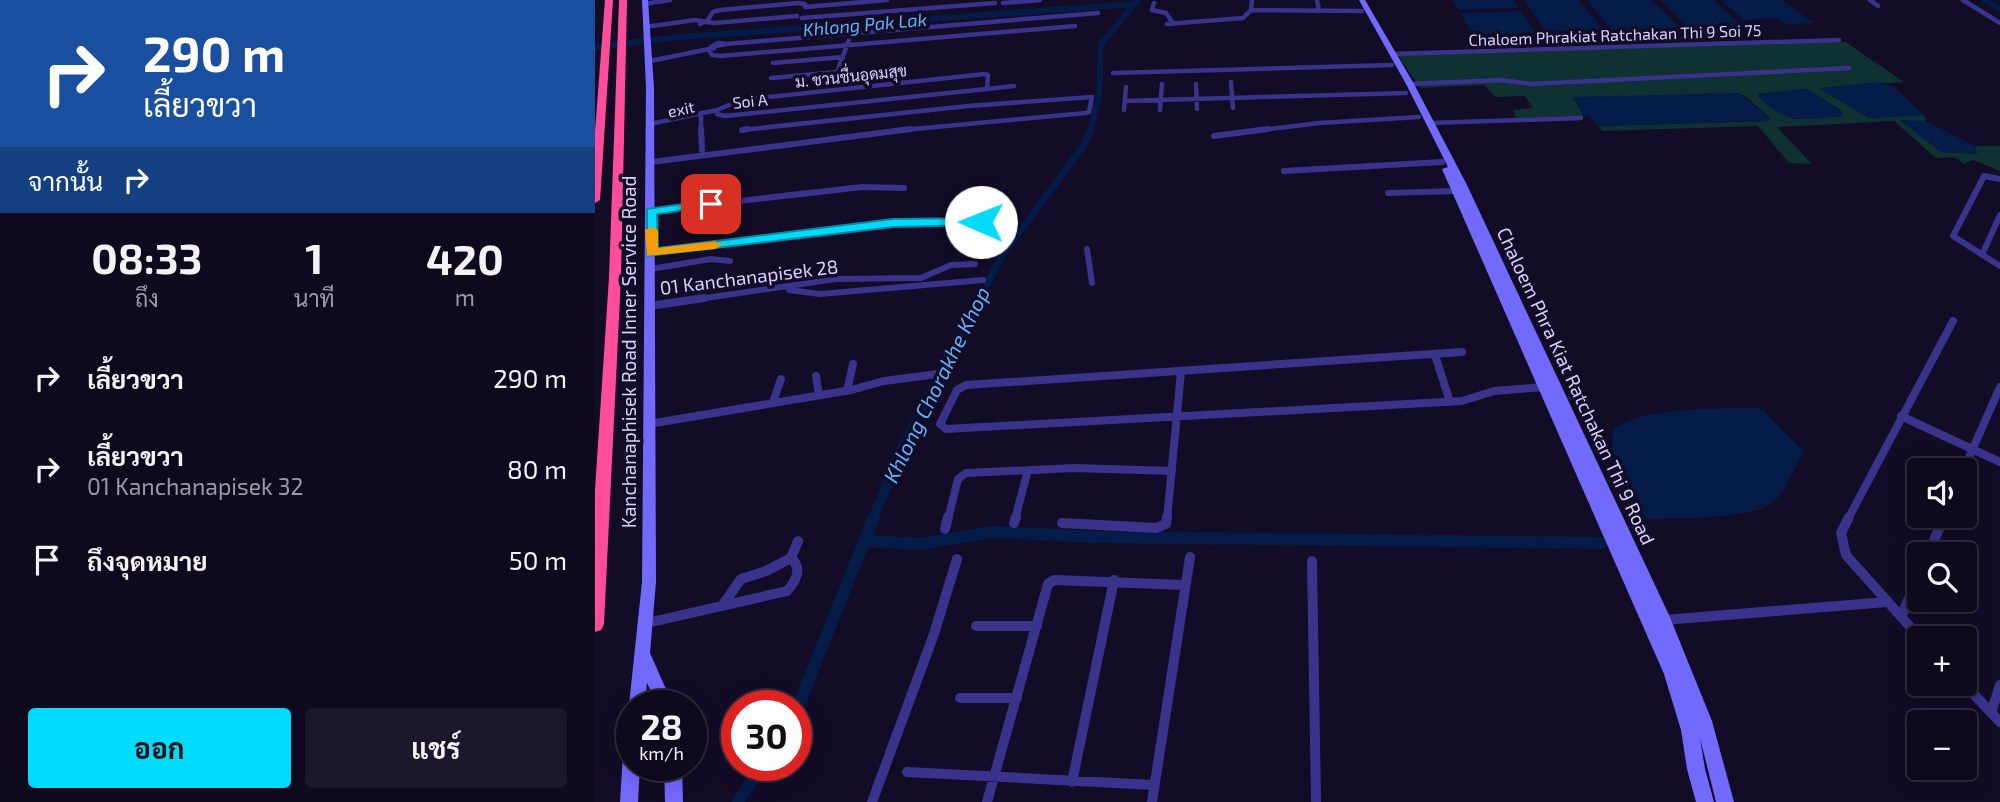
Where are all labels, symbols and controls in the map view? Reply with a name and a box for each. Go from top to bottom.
water label: Khlong Pak Lak [802,8,928,40]
street label: Chaloem Phrakiat Ratchakan Thi 9 Soi 75 [1468,20,1762,49]
text: 290 m [143,23,285,82]
icon: right [28,28,119,119]
street label: ม. ชวนชื่นอุดมสุข [794,56,908,94]
text: เลี้ยวขวา [143,85,257,123]
street label: Soi A [731,89,768,112]
street label: exit [666,96,696,121]
icon: right [117,161,155,199]
text: จากนั้น [28,165,103,196]
pin [681,174,741,234]
street label: Kanchanaphisek Road Inner Service Road [617,176,640,528]
icon: arrive [692,185,730,223]
position arrow [944,185,1018,259]
street label: Chaloem Phra Kiat Ratchakan Thi 9 Road [1493,224,1660,548]
text: 08:33 [91,232,202,282]
text: 1 [305,232,323,282]
text: 420 [426,233,504,283]
street label: 01 Kanchanapisek 28 [658,254,840,299]
water label: Khlong Chorakhe Khop [877,282,994,486]
text: m [455,283,475,311]
text: ถึง [135,284,159,312]
text: นาที [294,284,335,312]
icon: right [28,359,66,397]
text: 290 m [493,362,567,393]
text: เลี้ยวขวา [87,363,184,394]
text: เลี้ยวขวา [87,440,184,471]
icon: right [28,450,66,488]
text: 80 m [507,453,567,484]
map controls [1907,458,1977,780]
button: sound [1907,458,1977,528]
text: 01 Kanchanapisek 32 [87,472,303,500]
icon: arrive [28,541,66,579]
button: search [1907,542,1977,612]
text: 50 m [509,544,567,575]
text: ถึงจุดหมาย [87,545,208,576]
button: + [1907,626,1977,696]
speed limit sign: 30 [721,690,812,781]
text: 28 [640,705,683,747]
button: ออก [28,708,291,788]
button: แชร์ [305,708,567,788]
button: − [1907,710,1977,780]
text: km/h [639,742,684,764]

